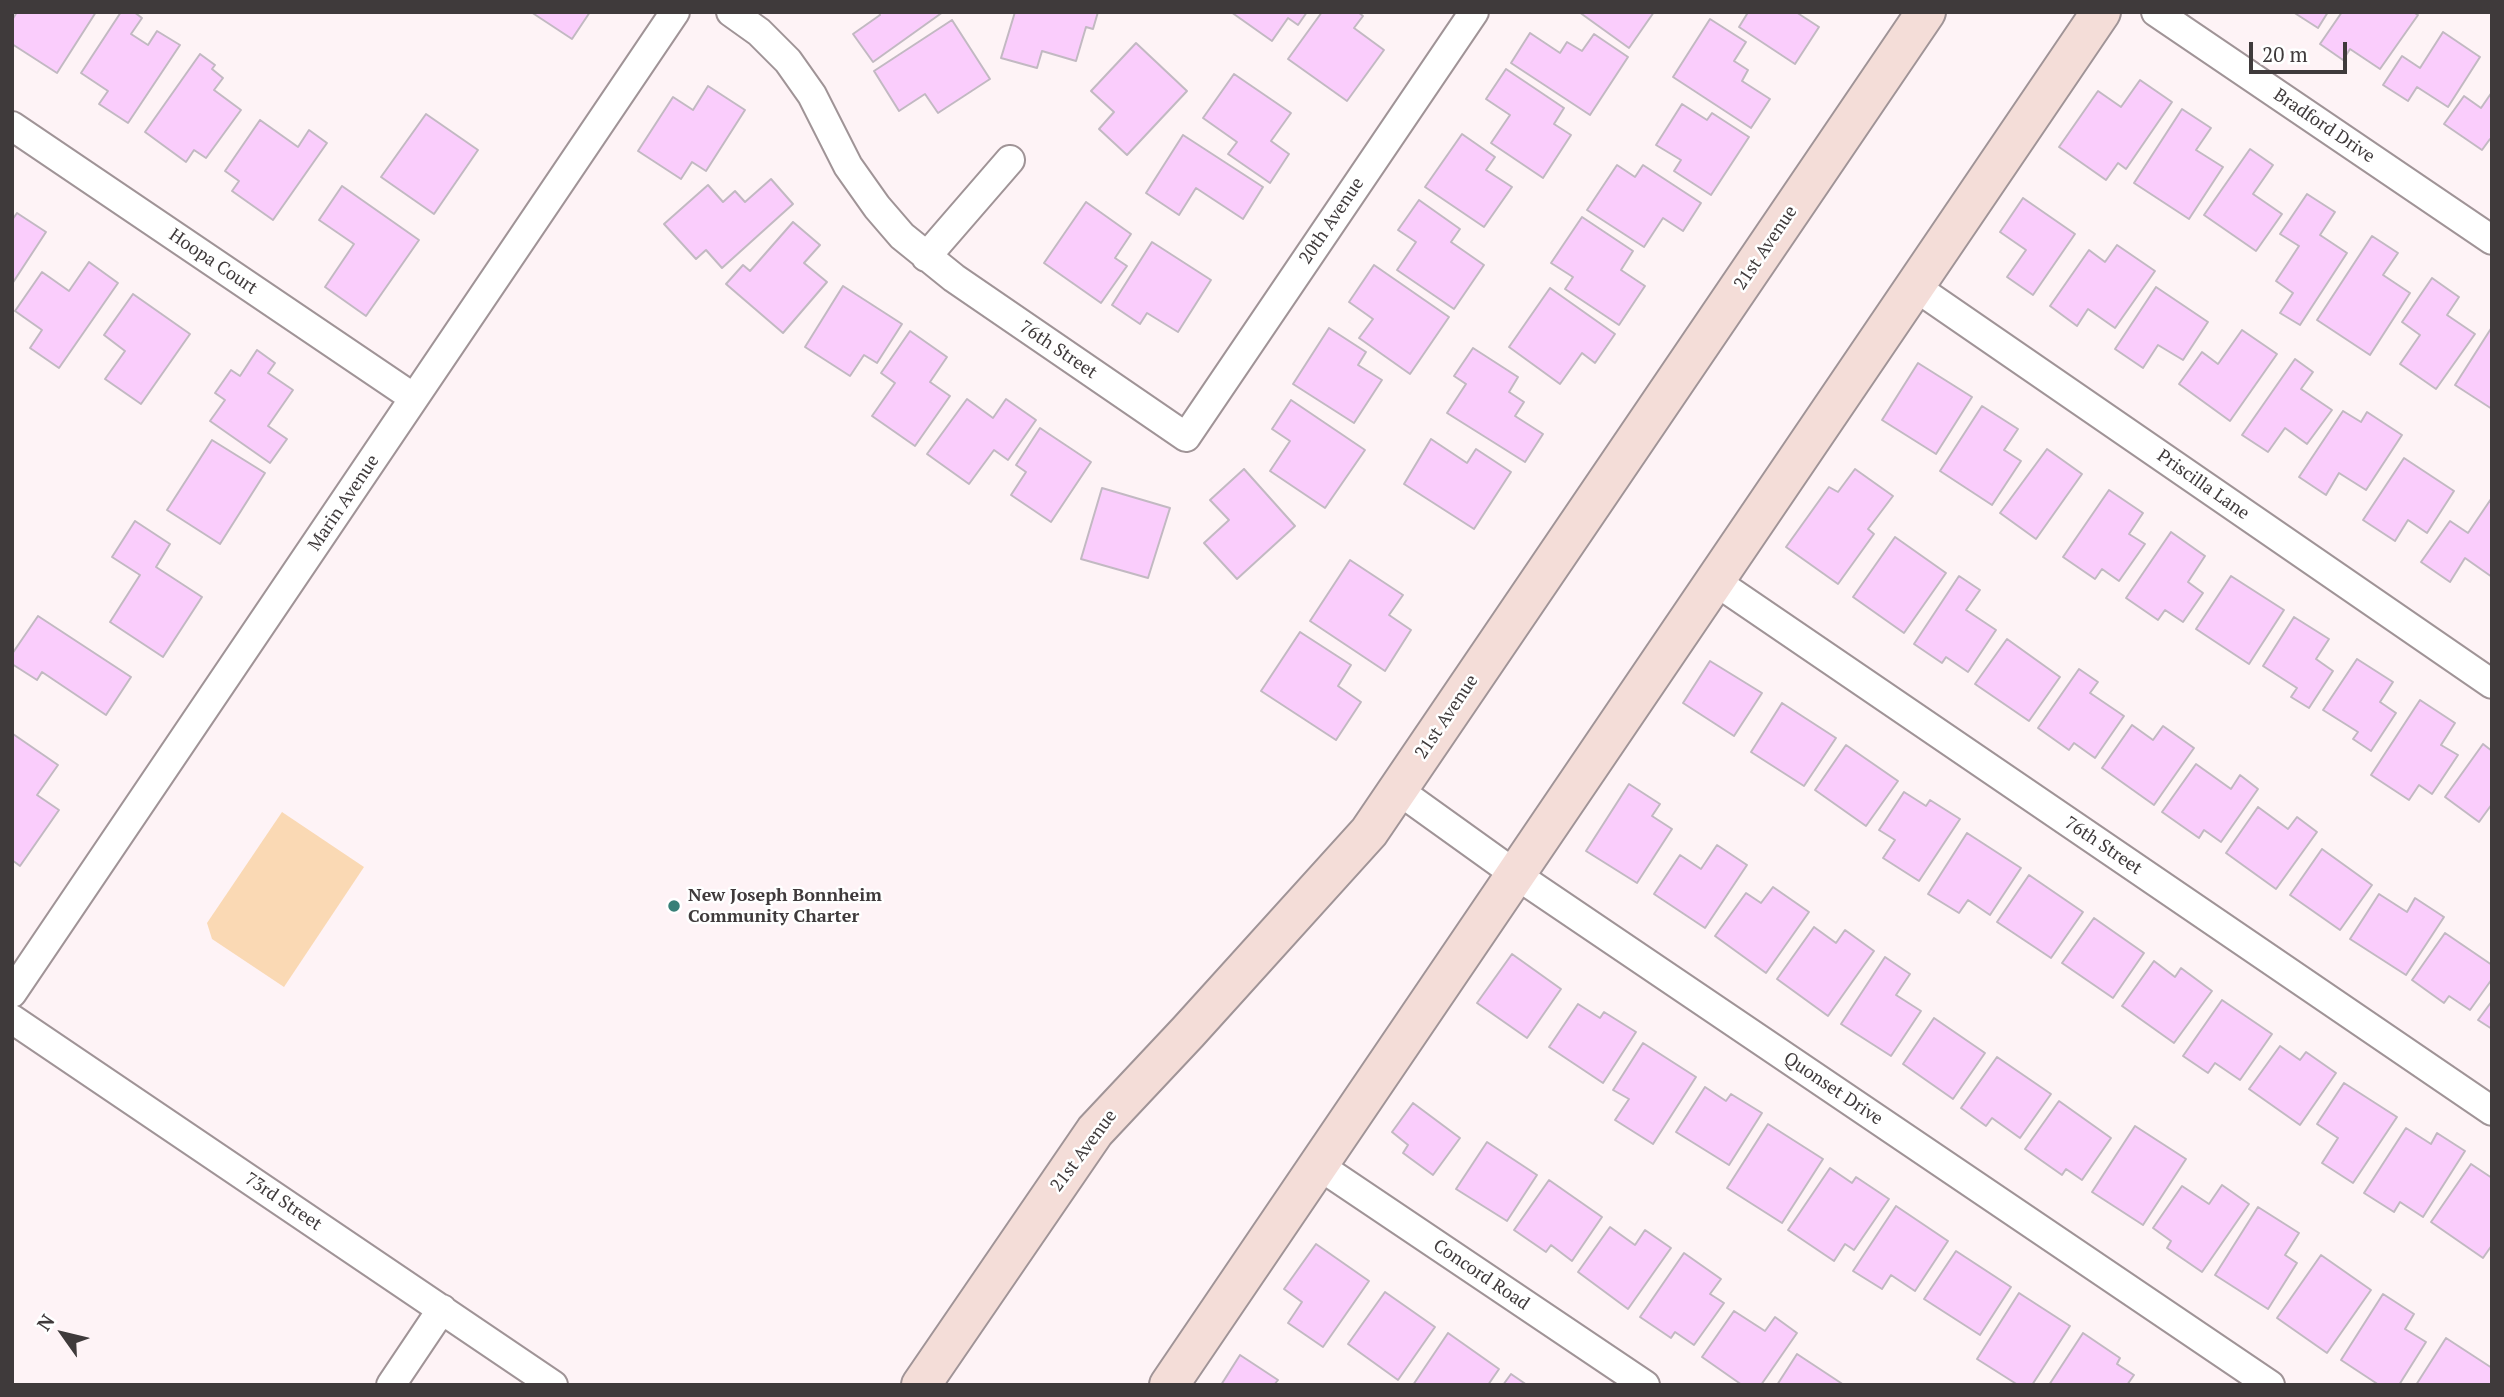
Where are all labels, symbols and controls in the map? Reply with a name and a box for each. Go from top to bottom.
scale bar [2252,28,2350,72]
text: 20 m [2262,40,2308,68]
street label: Bradford Drive [2269,84,2379,168]
street label: 20th Avenue [1295,174,1369,268]
street label: 21st Avenue [1730,202,1802,294]
street label: Hoopa Court [165,225,261,299]
street label: 76th Street [1015,316,1101,384]
street label: Priscilla Lane [2153,445,2253,525]
street label: Marin Avenue [304,451,384,555]
street label: 21st Avenue [1411,671,1483,763]
street label: 76th Street [2060,812,2146,880]
place label: New Joseph Bonnheim Community Charter [688,885,882,928]
marker: New Joseph Bonnheim Community Charter [666,898,682,914]
street label: Quonset Drive [1779,1048,1887,1130]
street label: 21st Avenue [1046,1106,1122,1196]
street label: 73rd Street [240,1168,326,1236]
street label: Concord Road [1429,1235,1533,1315]
north arrow [28,1299,98,1369]
text: N [31,1309,60,1335]

